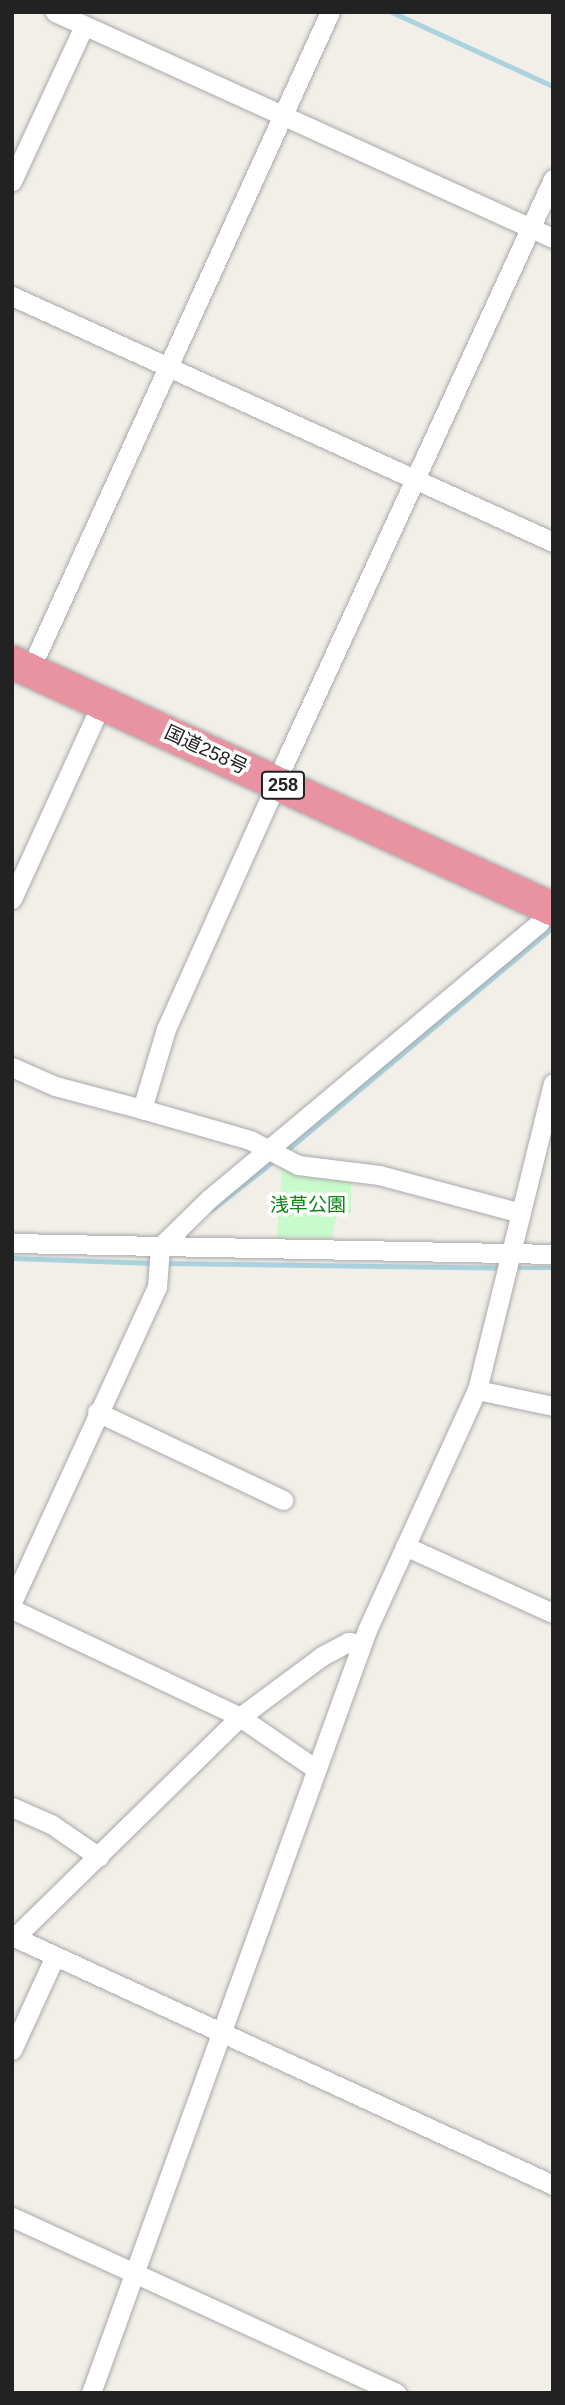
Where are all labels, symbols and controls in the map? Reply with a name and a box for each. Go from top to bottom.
street label: 国道258号 [161,721,251,779]
road number: 258 [260,770,306,800]
park label: 浅草公園 [270,1194,346,1216]

